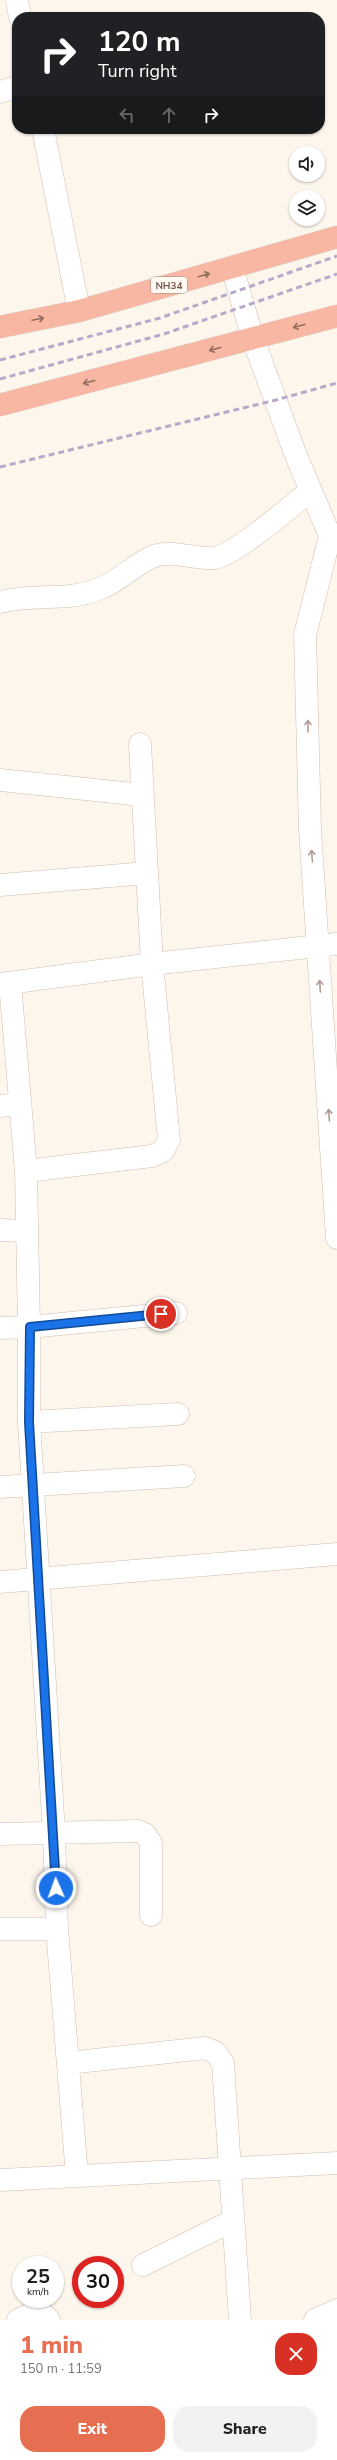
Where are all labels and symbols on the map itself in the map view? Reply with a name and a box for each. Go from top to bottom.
one-way arrow [197,270,210,278]
road number: NH34 [151,277,187,293]
one-way arrow [31,315,44,323]
one-way arrow [293,323,306,330]
one-way arrow [209,345,222,353]
one-way arrow [83,379,96,386]
one-way arrow [304,720,312,733]
one-way arrow [308,850,316,863]
one-way arrow [317,980,324,993]
one-way arrow [325,1109,332,1122]
pin [144,1297,178,1331]
position arrow [35,1867,77,1909]
speed limit sign: 30 [72,2256,124,2308]

